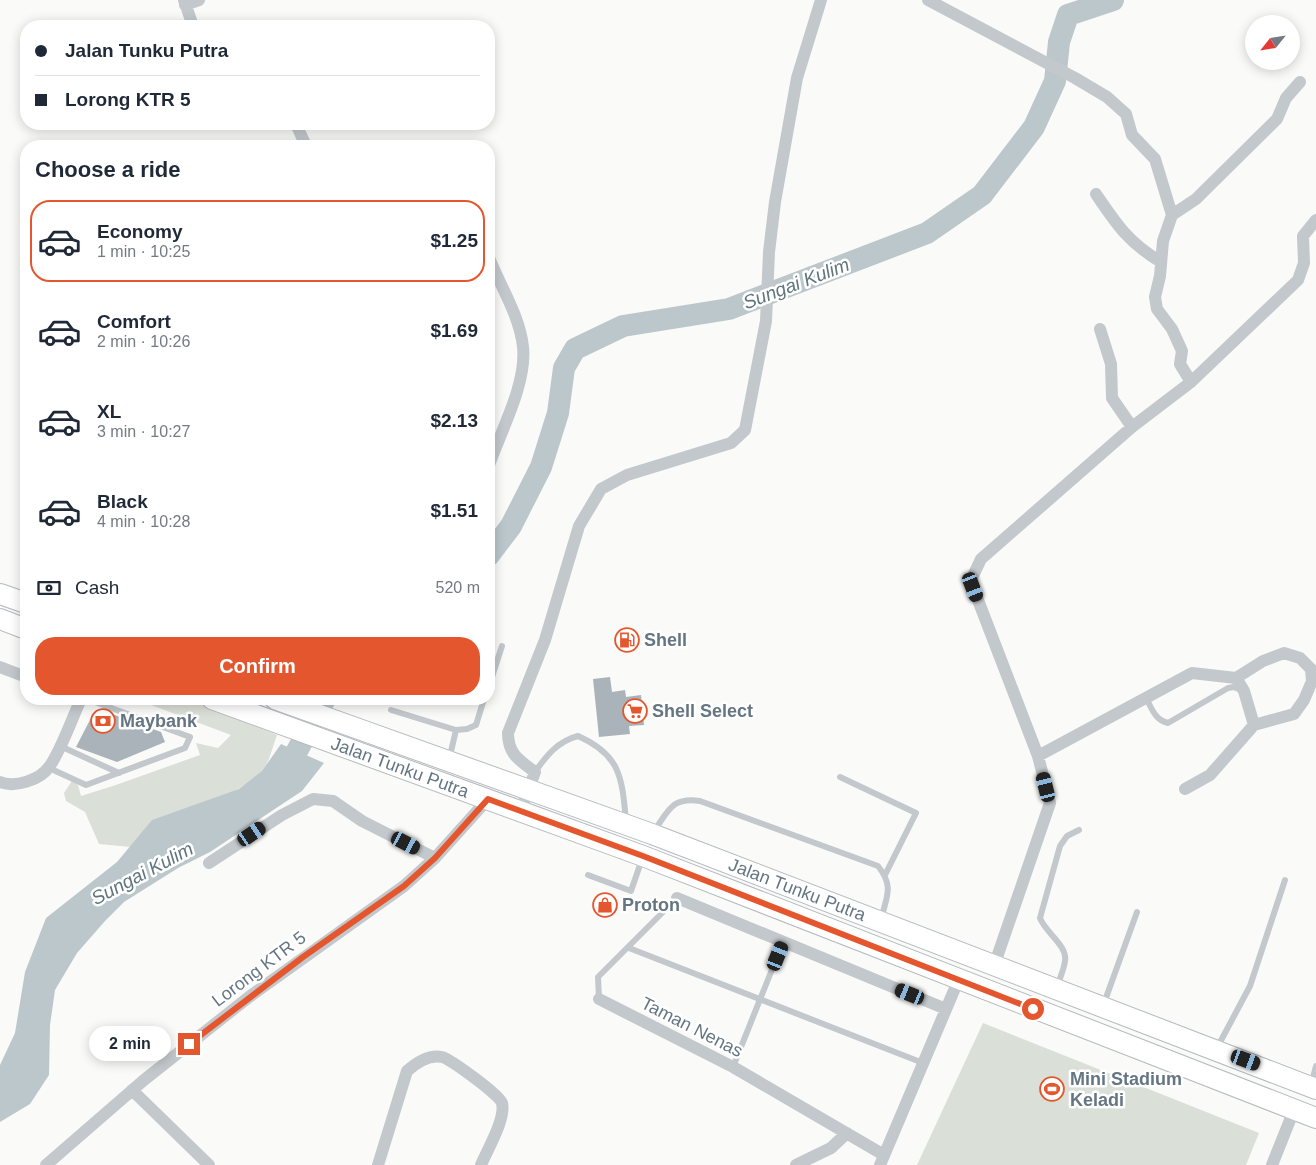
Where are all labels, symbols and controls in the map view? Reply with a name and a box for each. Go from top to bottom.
north arrow [1245,15,1300,70]
map controls [1245,15,1300,70]
text: Jalan Tunku Putra [65,40,228,61]
text: Lorong KTR 5 [65,89,191,110]
text: Choose a ride [35,157,180,182]
icon: car [37,219,82,264]
text: Economy [97,221,183,242]
text: $1.25 [430,230,478,251]
text: 1 min · 10:25 [97,243,190,260]
water label: Sungai Kulim [740,254,852,313]
icon: car [37,309,82,354]
text: Comfort [97,311,171,332]
text: $1.69 [430,320,478,341]
text: 2 min · 10:26 [97,333,190,350]
icon: car [37,399,82,444]
text: XL [97,401,121,422]
text: $2.13 [430,410,478,431]
text: 3 min · 10:27 [97,423,190,440]
icon: car [37,489,82,534]
text: Black [97,491,148,512]
text: $1.51 [430,500,478,521]
text: 4 min · 10:28 [97,513,190,530]
car [960,570,985,604]
icon: cash [35,574,63,602]
text: Cash [75,577,119,598]
text: 520 m [436,579,480,596]
fuel station icon: Shell [614,627,640,653]
place label: Shell [644,630,687,650]
button: Confirm [35,637,480,695]
supermarket icon: Shell Select [622,698,648,724]
place label: Shell Select [652,701,753,721]
bank icon: Maybank [90,708,116,734]
place label: Maybank [120,711,198,731]
street label: Jalan Tunku Putra [328,733,472,802]
car [1035,771,1056,803]
car [235,819,268,849]
car [389,830,422,856]
water label: Sungai Kulim [88,838,197,909]
street label: Jalan Tunku Putra [726,854,869,925]
shop icon: Proton [592,892,618,918]
place label: Proton [622,895,680,915]
street label: Lorong KTR 5 [208,927,310,1011]
car [765,939,790,973]
car [893,981,926,1007]
street label: Taman Nenas [638,993,746,1061]
route start [1022,998,1044,1020]
callout: 2 min [89,1026,172,1062]
route end [178,1033,200,1055]
text: 2 min [109,1035,151,1052]
car [1229,1048,1262,1072]
place label: Mini Stadium Keladi [1070,1069,1182,1110]
sports icon: Mini Stadium Keladi [1039,1076,1065,1102]

